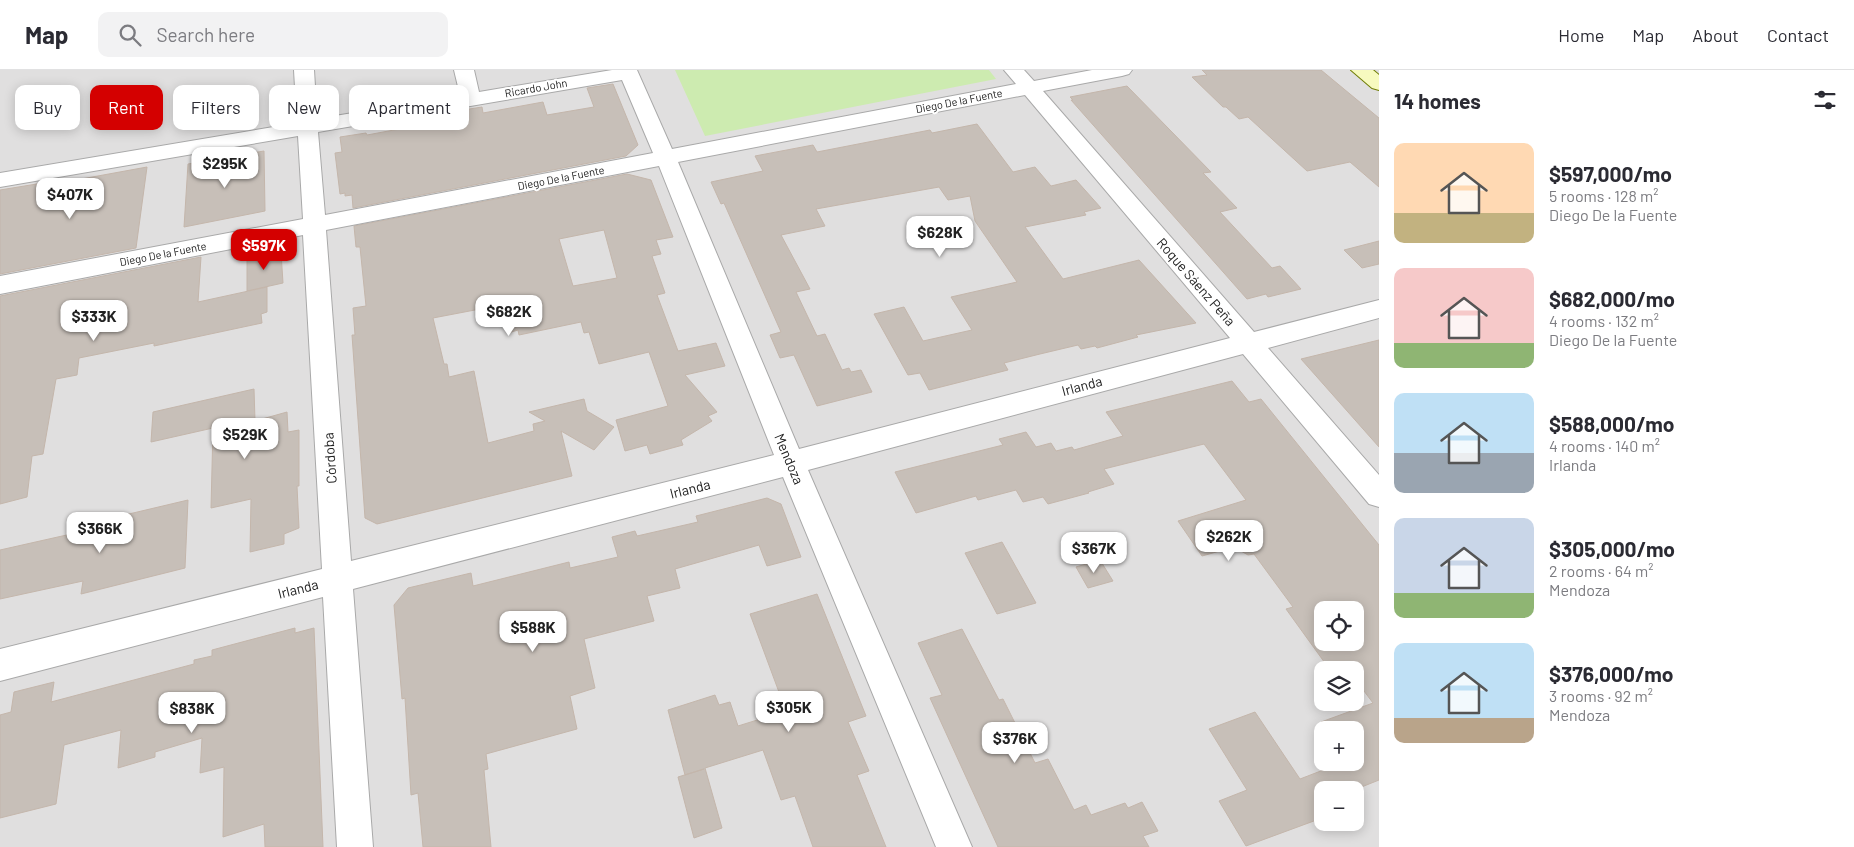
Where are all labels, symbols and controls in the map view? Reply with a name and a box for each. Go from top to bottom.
search box [98,12,448,57]
text: Map [25,20,68,49]
icon: search [116,21,144,49]
text: Search here [156,23,255,46]
text: Home [1558,24,1604,46]
text: Map [1632,24,1664,46]
text: About [1692,24,1739,46]
text: Contact [1767,24,1829,46]
street label: Ricardo John [504,76,568,99]
chip: Buy [15,85,80,130]
chip: Rent [90,85,163,130]
chip: Filters [173,85,259,130]
chip: New [269,85,339,130]
chip: Apartment [349,85,469,130]
street label: Diego De la Fuente [914,86,1004,115]
icon: filters [1811,86,1839,114]
text: 14 homes [1394,88,1481,113]
pin: $295K [190,146,260,189]
text: $295K [202,153,248,172]
text: $597,000/mo [1549,161,1672,186]
street label: Diego De la Fuente [516,163,606,192]
icon: home [1434,163,1494,223]
pin: $407K [35,178,105,220]
text: $407K [47,184,93,203]
text: 5 rooms · 128 m² [1549,186,1658,205]
text: Diego De la Fuente [1549,205,1677,224]
pin: $628K [905,216,975,258]
text: $628K [917,222,963,241]
pin: $597K [229,228,299,271]
street label: Roque Sáenz Peña [1154,234,1239,329]
text: $597K [242,235,286,254]
street label: Diego De la Fuente [118,239,208,268]
text: $682,000/mo [1549,286,1675,311]
icon: home [1434,288,1494,348]
pin: $682K [474,294,544,337]
pin: $333K [59,300,129,342]
text: $682K [486,301,532,320]
text: $333K [71,306,117,325]
text: 4 rooms · 132 m² [1549,311,1659,330]
text: Diego De la Fuente [1549,330,1677,349]
street label: Irlanda [1060,372,1104,399]
text: $588,000/mo [1549,411,1674,436]
icon: home [1434,413,1494,473]
pin: $529K [210,418,280,460]
text: $529K [222,424,268,443]
street label: Mendoza [771,431,808,487]
street label: Córdoba [319,432,340,484]
text: 4 rooms · 140 m² [1549,436,1660,455]
text: Irlanda [1549,455,1596,474]
street label: Irlanda [668,475,712,502]
pin: $366K [65,512,135,554]
text: $366K [78,518,123,537]
pin: $262K [1194,520,1264,562]
text: $262K [1206,526,1252,545]
pin: $367K [1059,532,1129,574]
text: $305,000/mo [1549,536,1675,561]
text: $367K [1072,538,1116,557]
icon: home [1434,538,1494,598]
text: 2 rooms · 64 m² [1549,561,1653,580]
street label: Irlanda [276,575,320,602]
text: Mendoza [1549,580,1610,599]
map controls [1314,601,1364,831]
button: locate [1314,601,1364,651]
pin: $588K [498,610,568,653]
text: $588K [510,617,556,636]
button: layers [1314,661,1364,711]
text: $376,000/mo [1549,661,1673,686]
icon: home [1434,663,1494,723]
text: 3 rooms · 92 m² [1549,686,1653,705]
pin: $305K [754,690,824,733]
pin: $838K [157,692,227,734]
text: $305K [766,697,812,716]
text: $838K [169,698,215,717]
text: Mendoza [1549,705,1610,724]
button: + [1314,721,1364,771]
pin: $376K [980,722,1050,764]
text: $376K [993,728,1037,747]
button: − [1314,781,1364,831]

